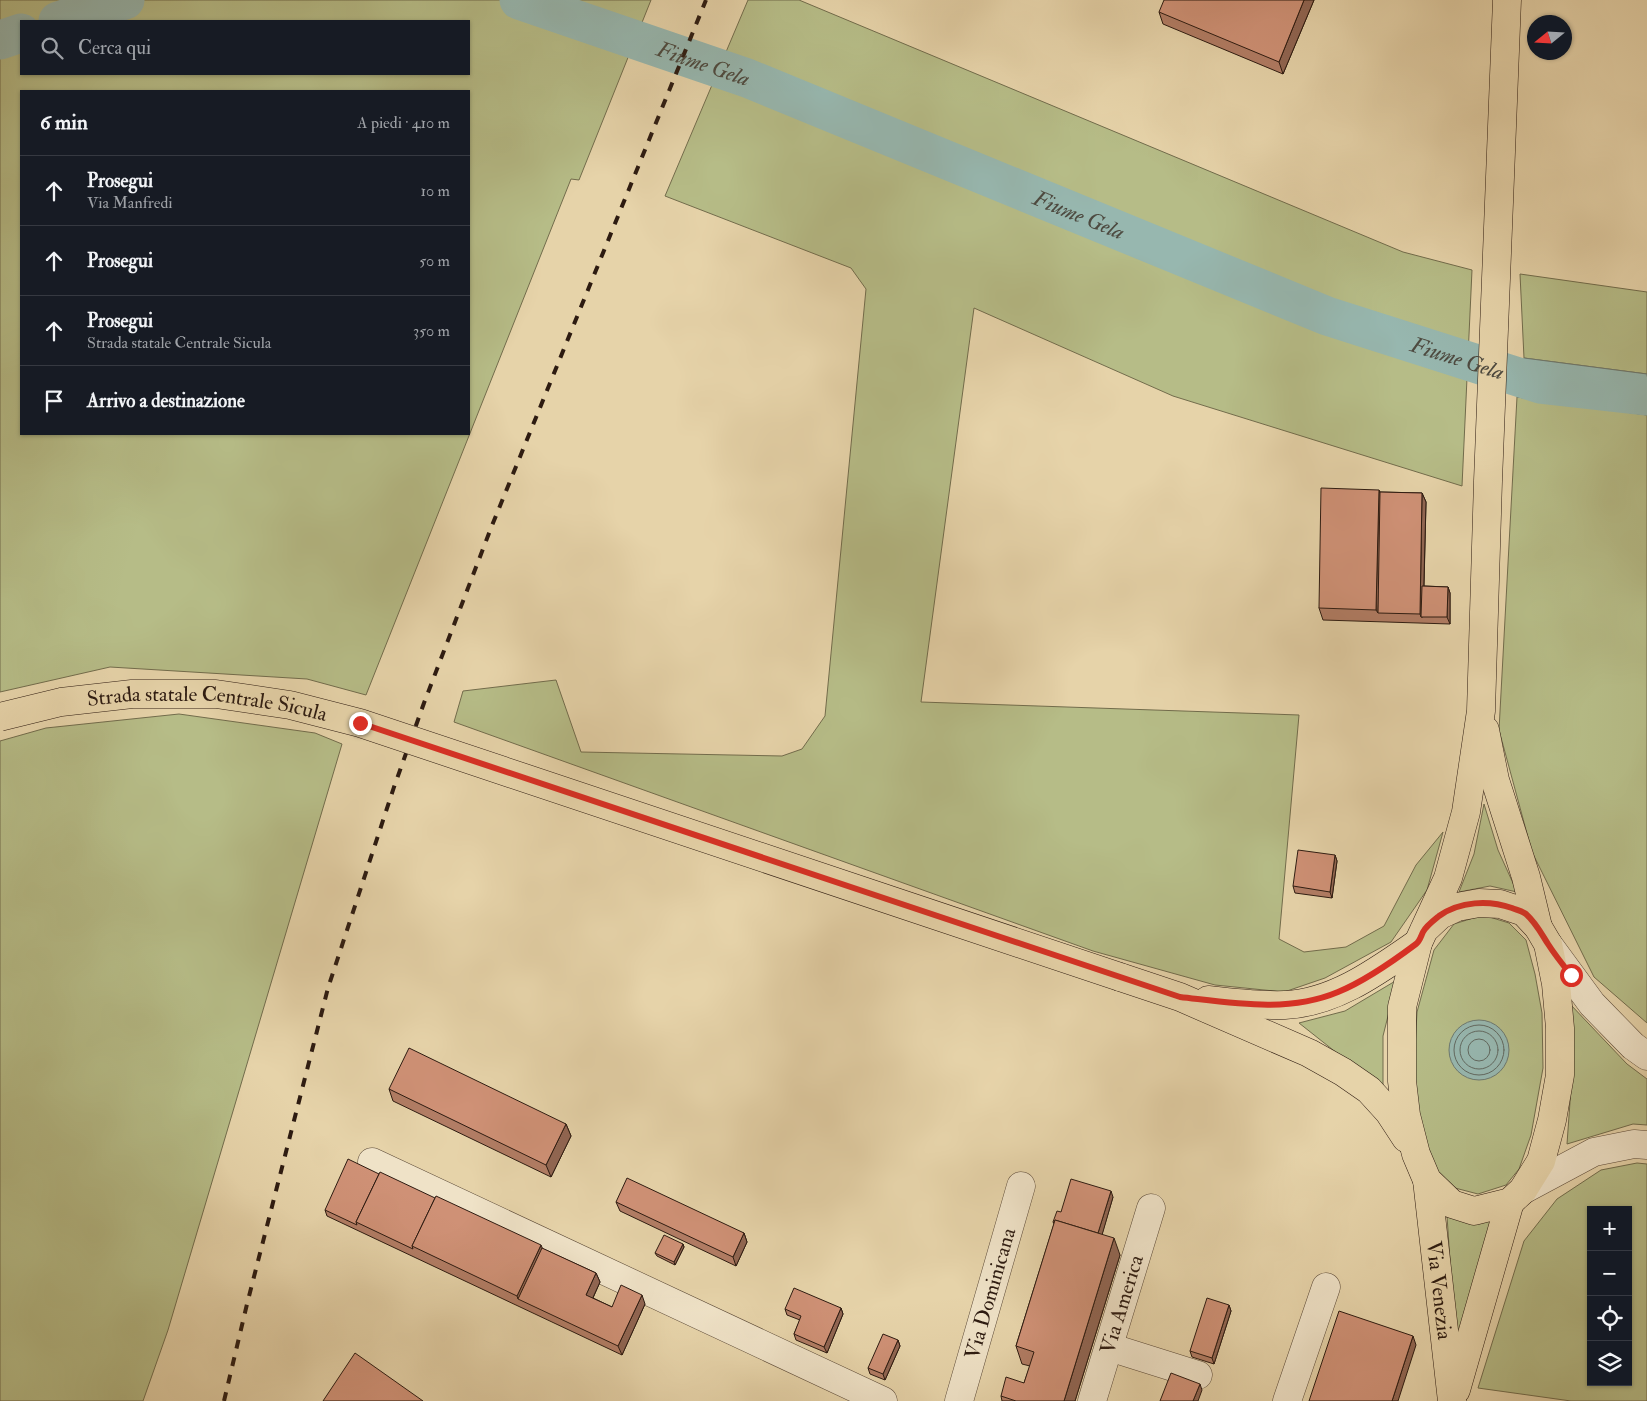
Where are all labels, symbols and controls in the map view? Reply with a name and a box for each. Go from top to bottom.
north arrow [1527,15,1572,60]
search box [20,20,470,75]
icon: search [38,34,66,62]
water label: Fiume Gela [652,35,753,93]
text: Cerca qui [78,36,151,60]
text: 6 min [40,109,88,136]
text: A piedi · 410 m [357,113,450,133]
text: Prosegui [87,169,153,193]
icon: ahead [40,177,68,205]
text: 10 m [420,181,450,201]
water label: Fiume Gela [1028,184,1129,246]
text: Via Manfredi [87,193,173,213]
icon: ahead [40,247,68,275]
text: Prosegui [87,249,153,273]
text: 50 m [419,251,450,271]
text: Prosegui [87,309,153,333]
icon: ahead [40,317,68,345]
text: 350 m [413,321,450,341]
water label: Fiume Gela [1406,330,1507,387]
text: Strada statale Centrale Sicula [87,333,271,353]
icon: arrive [40,387,68,415]
text: Arrivo a destinazione [87,389,245,413]
street label: Strada statale Centrale Sicula [85,681,330,728]
route end [349,712,372,735]
route start [1560,964,1583,987]
map controls [1587,1206,1632,1386]
button: + [1587,1206,1632,1251]
street label: Via Dominicana [959,1224,1022,1362]
street label: Via Venezia [1420,1239,1458,1342]
street label: Via America [1094,1251,1150,1357]
button: − [1587,1251,1632,1296]
button: locate [1587,1296,1632,1341]
button: layers [1587,1341,1632,1386]

